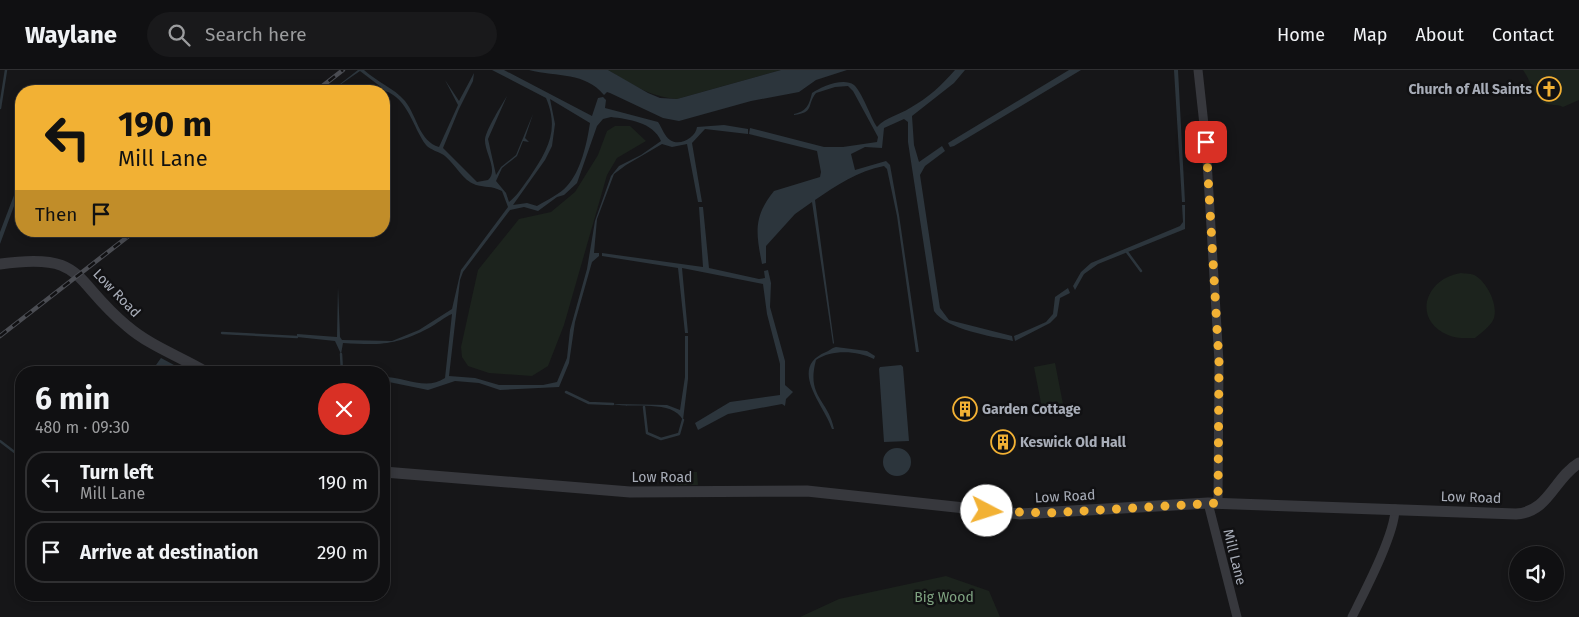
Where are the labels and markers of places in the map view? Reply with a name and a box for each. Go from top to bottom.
church icon: Church of All Saints [1536,76,1562,102]
place label: Church of All Saints [1408,81,1532,98]
pin [1185,121,1227,163]
building icon: Garden Cottage [952,396,978,422]
place label: Garden Cottage [982,401,1081,418]
building icon: Keswick Old Hall [990,429,1016,455]
place label: Keswick Old Hall [1020,434,1127,451]

